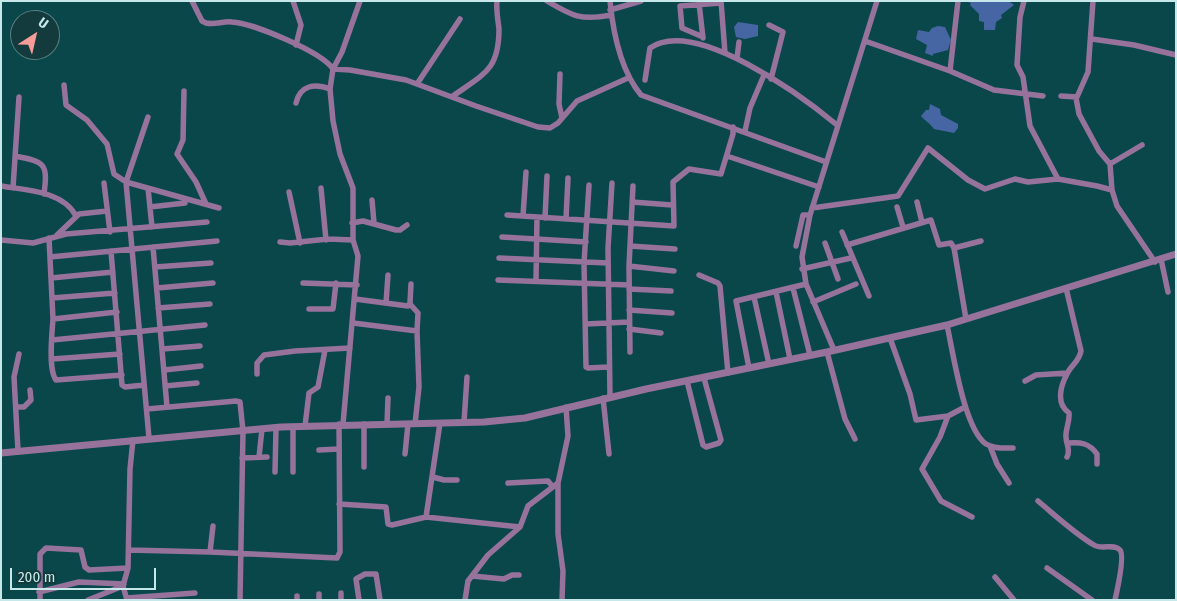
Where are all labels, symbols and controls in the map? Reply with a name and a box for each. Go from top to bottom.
north arrow [10,10,60,60]
text: U [35,14,52,32]
scale bar [12,558,159,590]
text: 200 m [18,568,55,586]

